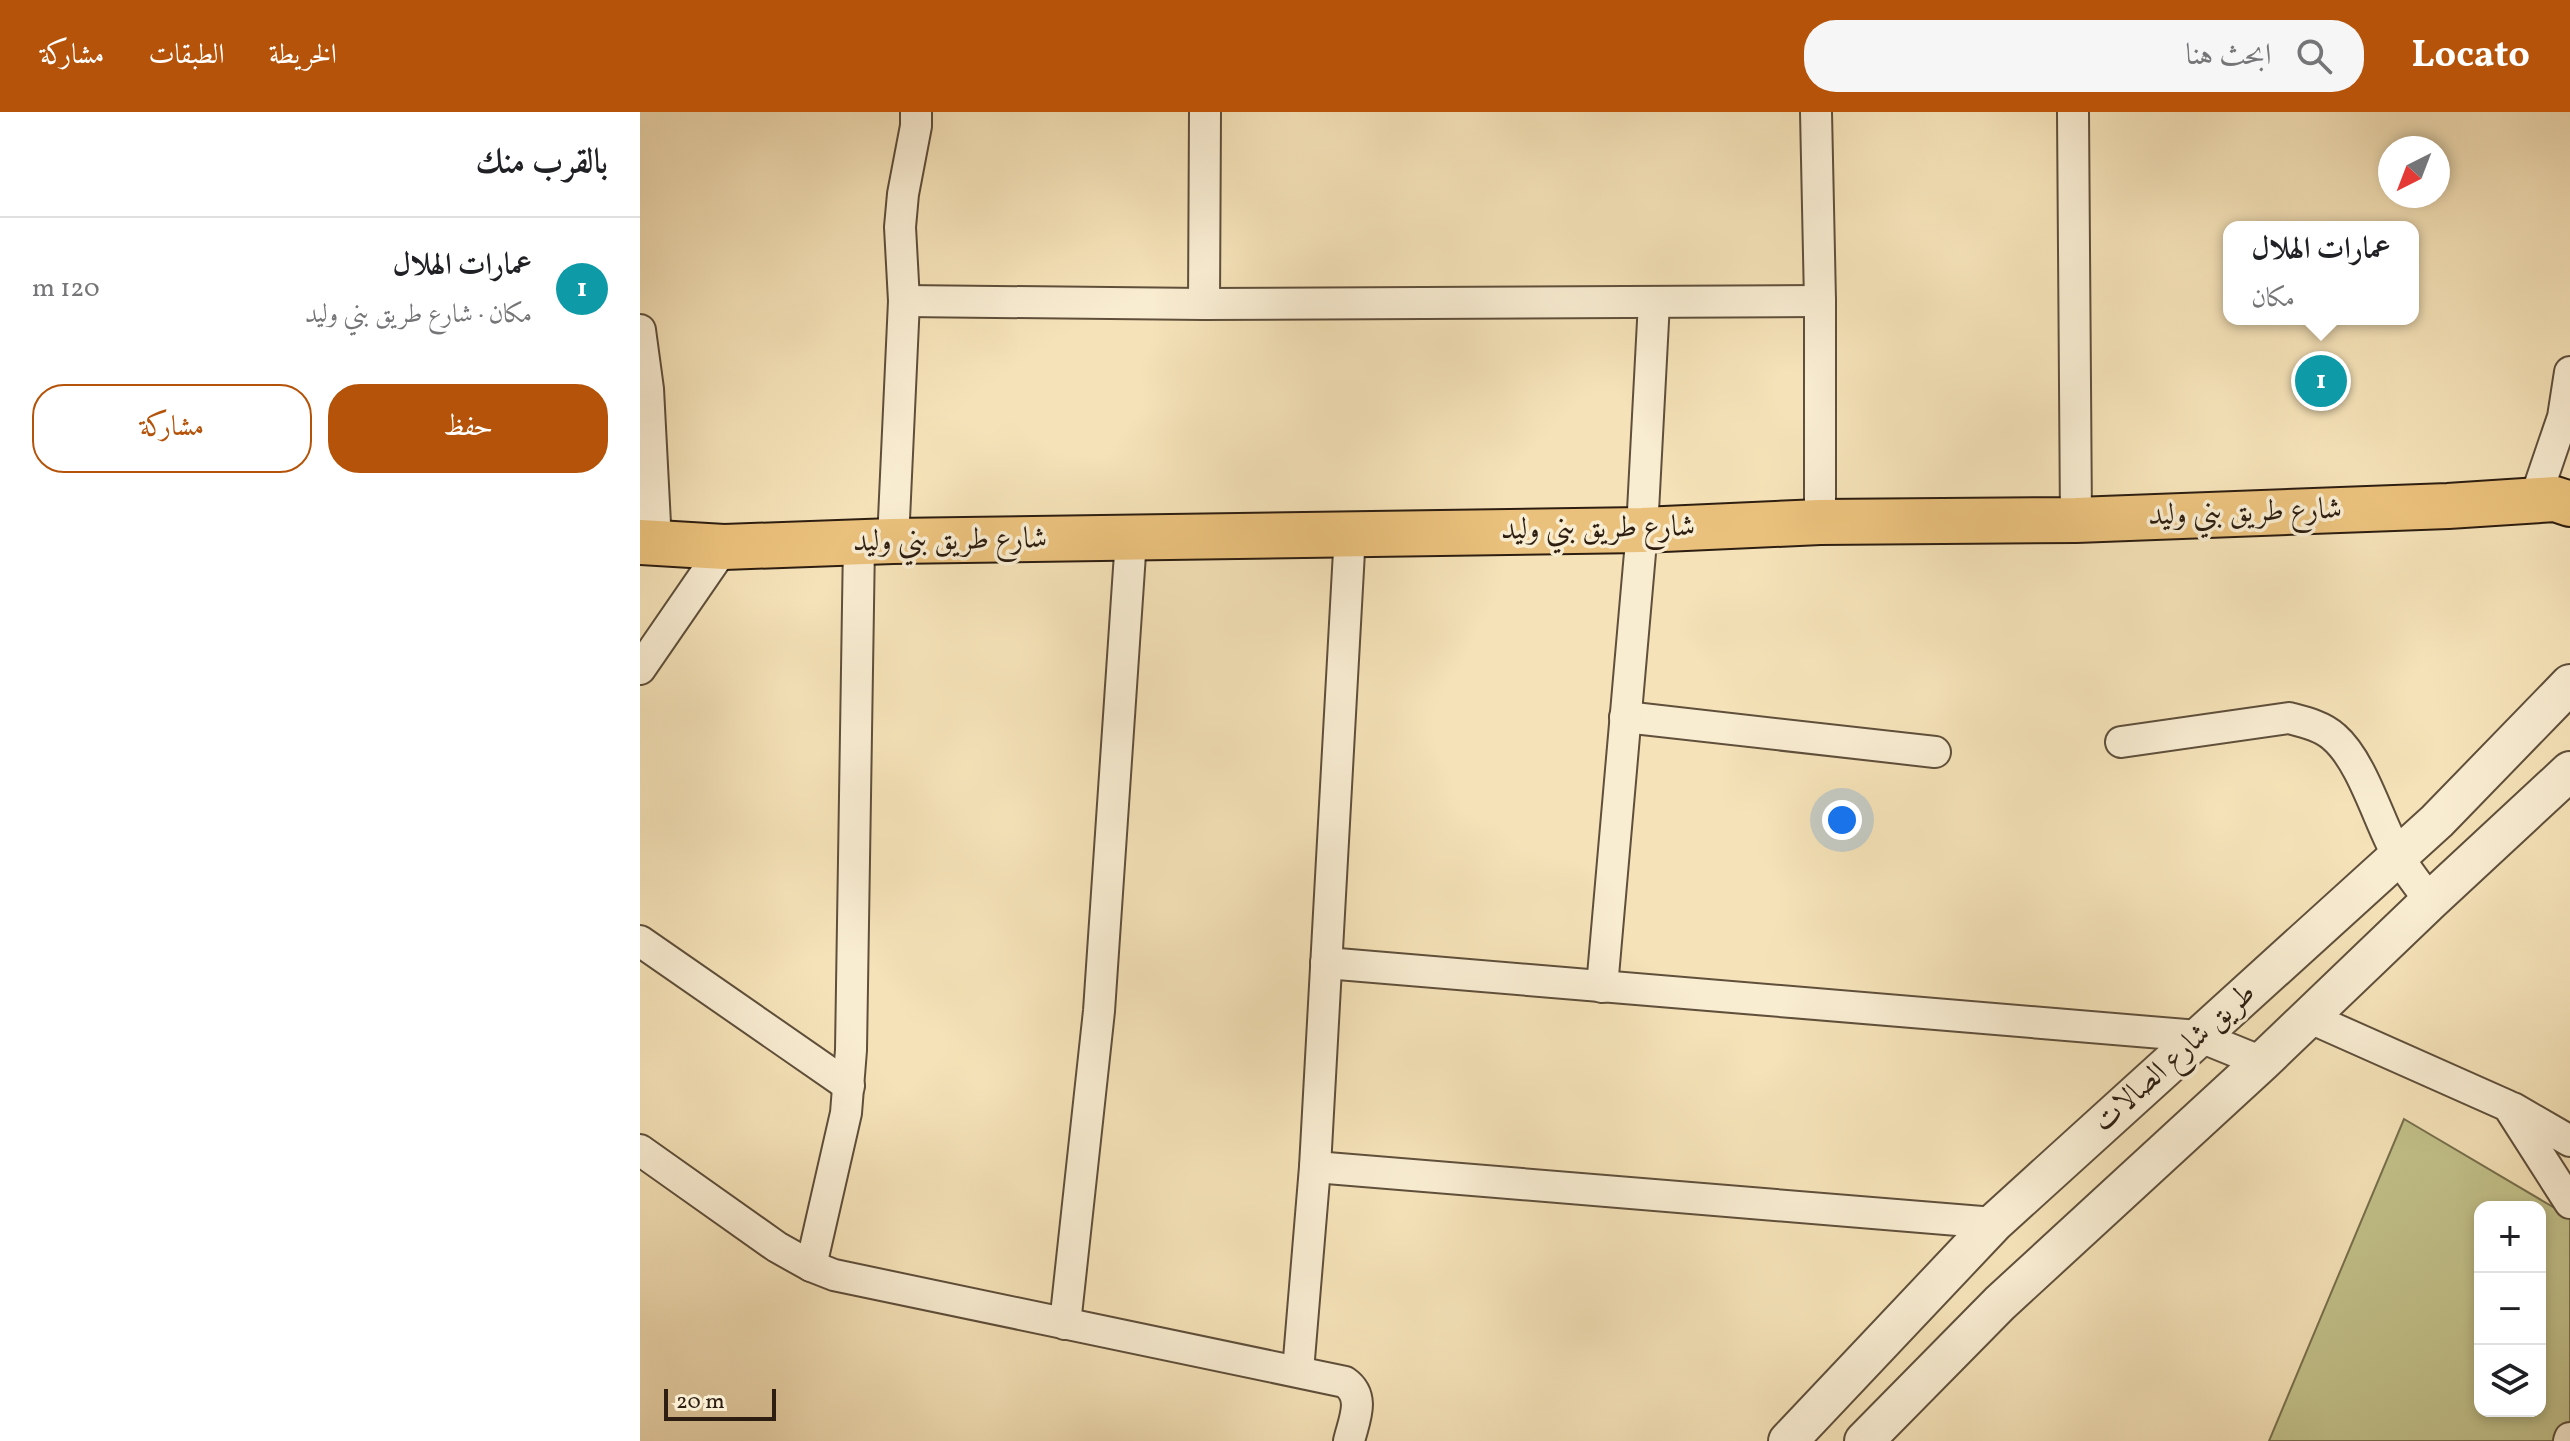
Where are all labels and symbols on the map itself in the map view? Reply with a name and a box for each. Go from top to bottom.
north arrow [2378,136,2450,208]
pin: 1 [2295,351,2347,411]
street label: شارع طريق بني وليد [2147,489,2343,541]
street label: شارع طريق بني وليد [1501,506,1696,556]
street label: شارع طريق بني وليد [853,518,1048,568]
your location [1822,800,1862,840]
street label: طريق شارع الصالات [2084,973,2267,1144]
scale bar [664,1385,776,1421]

